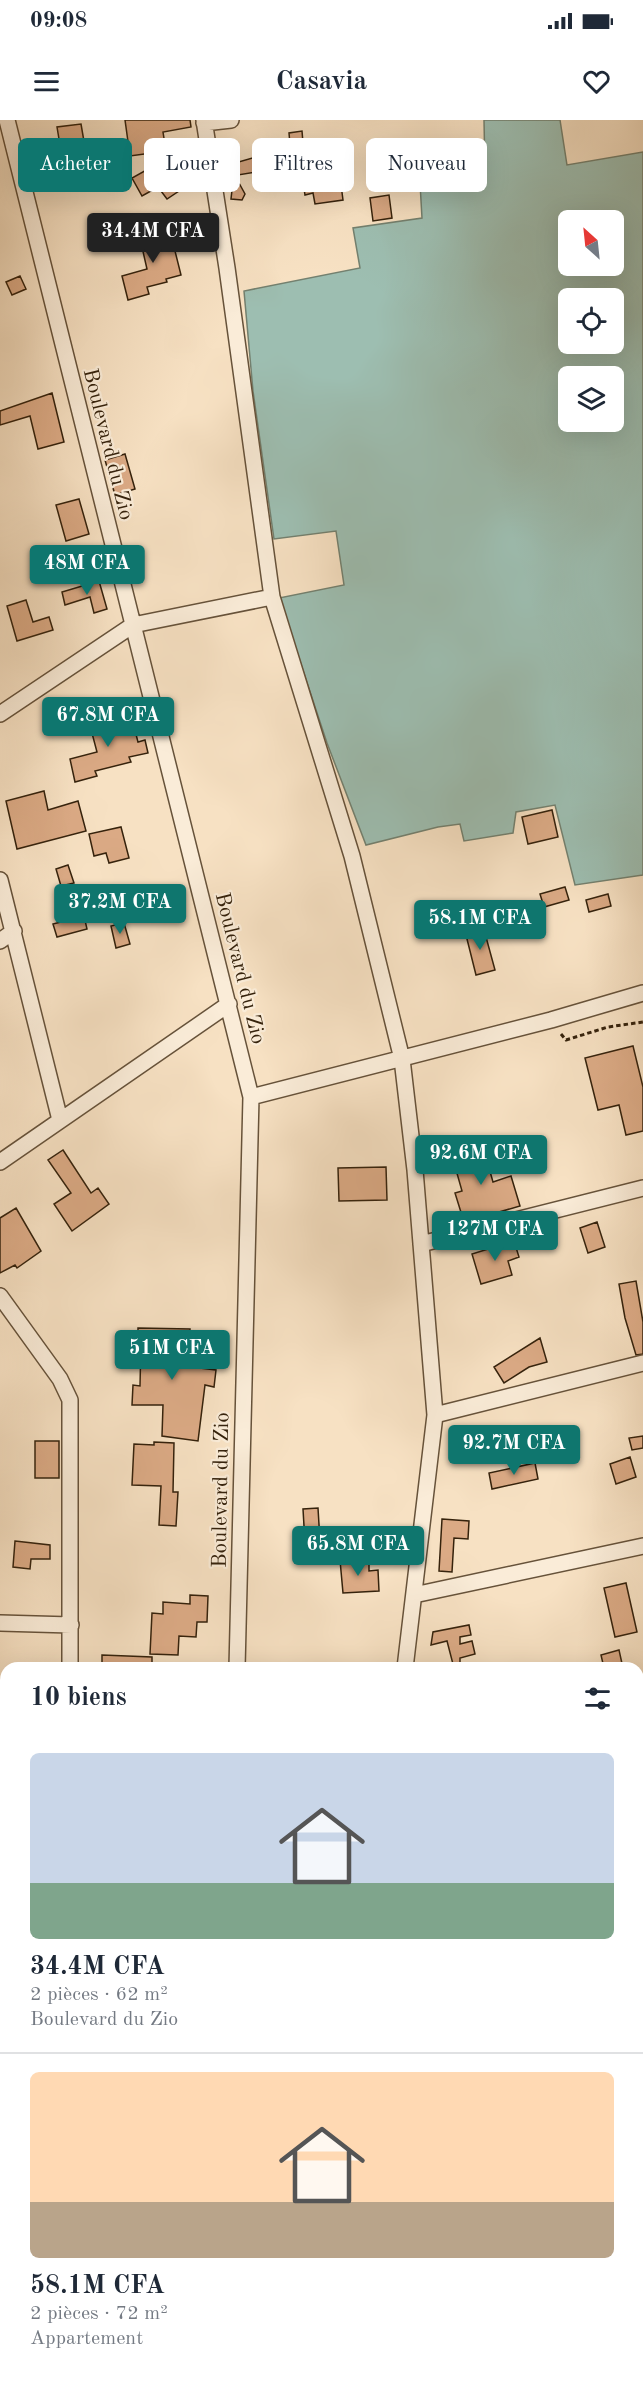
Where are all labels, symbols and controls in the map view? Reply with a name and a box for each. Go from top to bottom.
text: 09:08 [30,10,87,32]
icon: menu [30,65,63,98]
icon: heart [580,65,613,98]
text: Casavia [276,68,367,95]
chip: Acheter [18,138,132,192]
chip: Louer [144,138,240,192]
chip: Filtres [252,138,354,192]
chip: Nouveau [366,138,487,192]
north arrow [558,210,624,276]
map controls [558,210,624,432]
pin: 34.4M CFA [84,213,222,264]
text: 34.4M CFA [101,222,205,242]
button: locate [558,288,624,354]
street label: Boulevard du Zio [79,366,137,522]
button: layers [558,366,624,432]
pin: 48M CFA [32,545,142,596]
text: 48M CFA [44,554,130,574]
pin: 67.8M CFA [39,697,177,748]
text: 67.8M CFA [56,706,160,726]
pin: 37.2M CFA [51,884,189,935]
street label: Boulevard du Zio [211,890,269,1046]
text: 37.2M CFA [68,893,172,913]
pin: 58.1M CFA [411,900,549,951]
text: 58.1M CFA [428,909,532,929]
pin: 92.6M CFA [412,1135,550,1186]
text: 92.6M CFA [429,1144,533,1164]
pin: 127M CFA [433,1211,557,1262]
text: 127M CFA [446,1220,544,1240]
pin: 51M CFA [117,1330,227,1381]
text: 51M CFA [129,1339,215,1359]
street label: Boulevard du Zio [210,1412,233,1568]
pin: 92.7M CFA [445,1425,583,1476]
text: 92.7M CFA [462,1434,566,1454]
pin: 65.8M CFA [289,1526,427,1577]
text: 65.8M CFA [306,1535,410,1555]
icon: filters [581,1682,614,1715]
text: 10 biens [30,1685,127,1711]
icon: home [268,1792,376,1900]
text: 34.4M CFA [30,1954,165,1980]
text: 2 pièces · 62 m² [30,1985,168,2005]
text: Boulevard du Zio [30,2010,178,2030]
icon: home [268,2111,376,2219]
text: 58.1M CFA [30,2273,165,2299]
text: 2 pièces · 72 m² [30,2304,168,2324]
text: Appartement [30,2329,143,2349]

